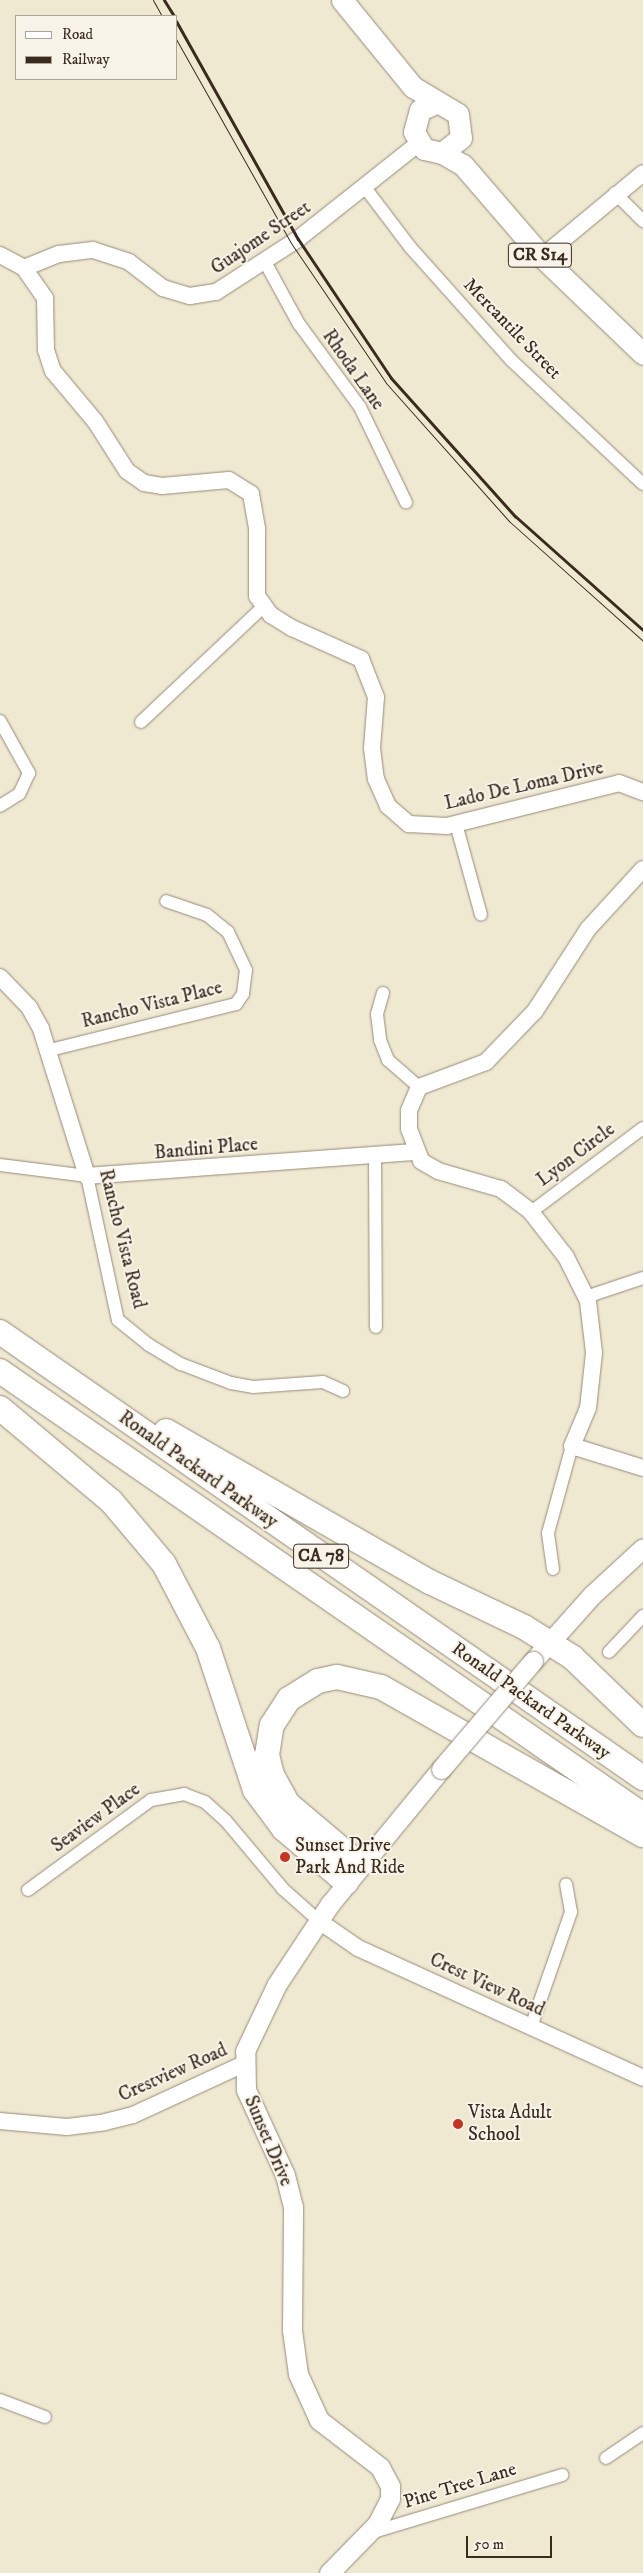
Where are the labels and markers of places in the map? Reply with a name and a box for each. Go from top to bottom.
place label: Sunset Drive Park And Ride [295,1835,405,1879]
marker: Sunset Drive Park And Ride [279,1851,291,1863]
place label: Vista Adult School [468,2102,552,2146]
marker: Vista Adult School [452,2118,464,2130]

